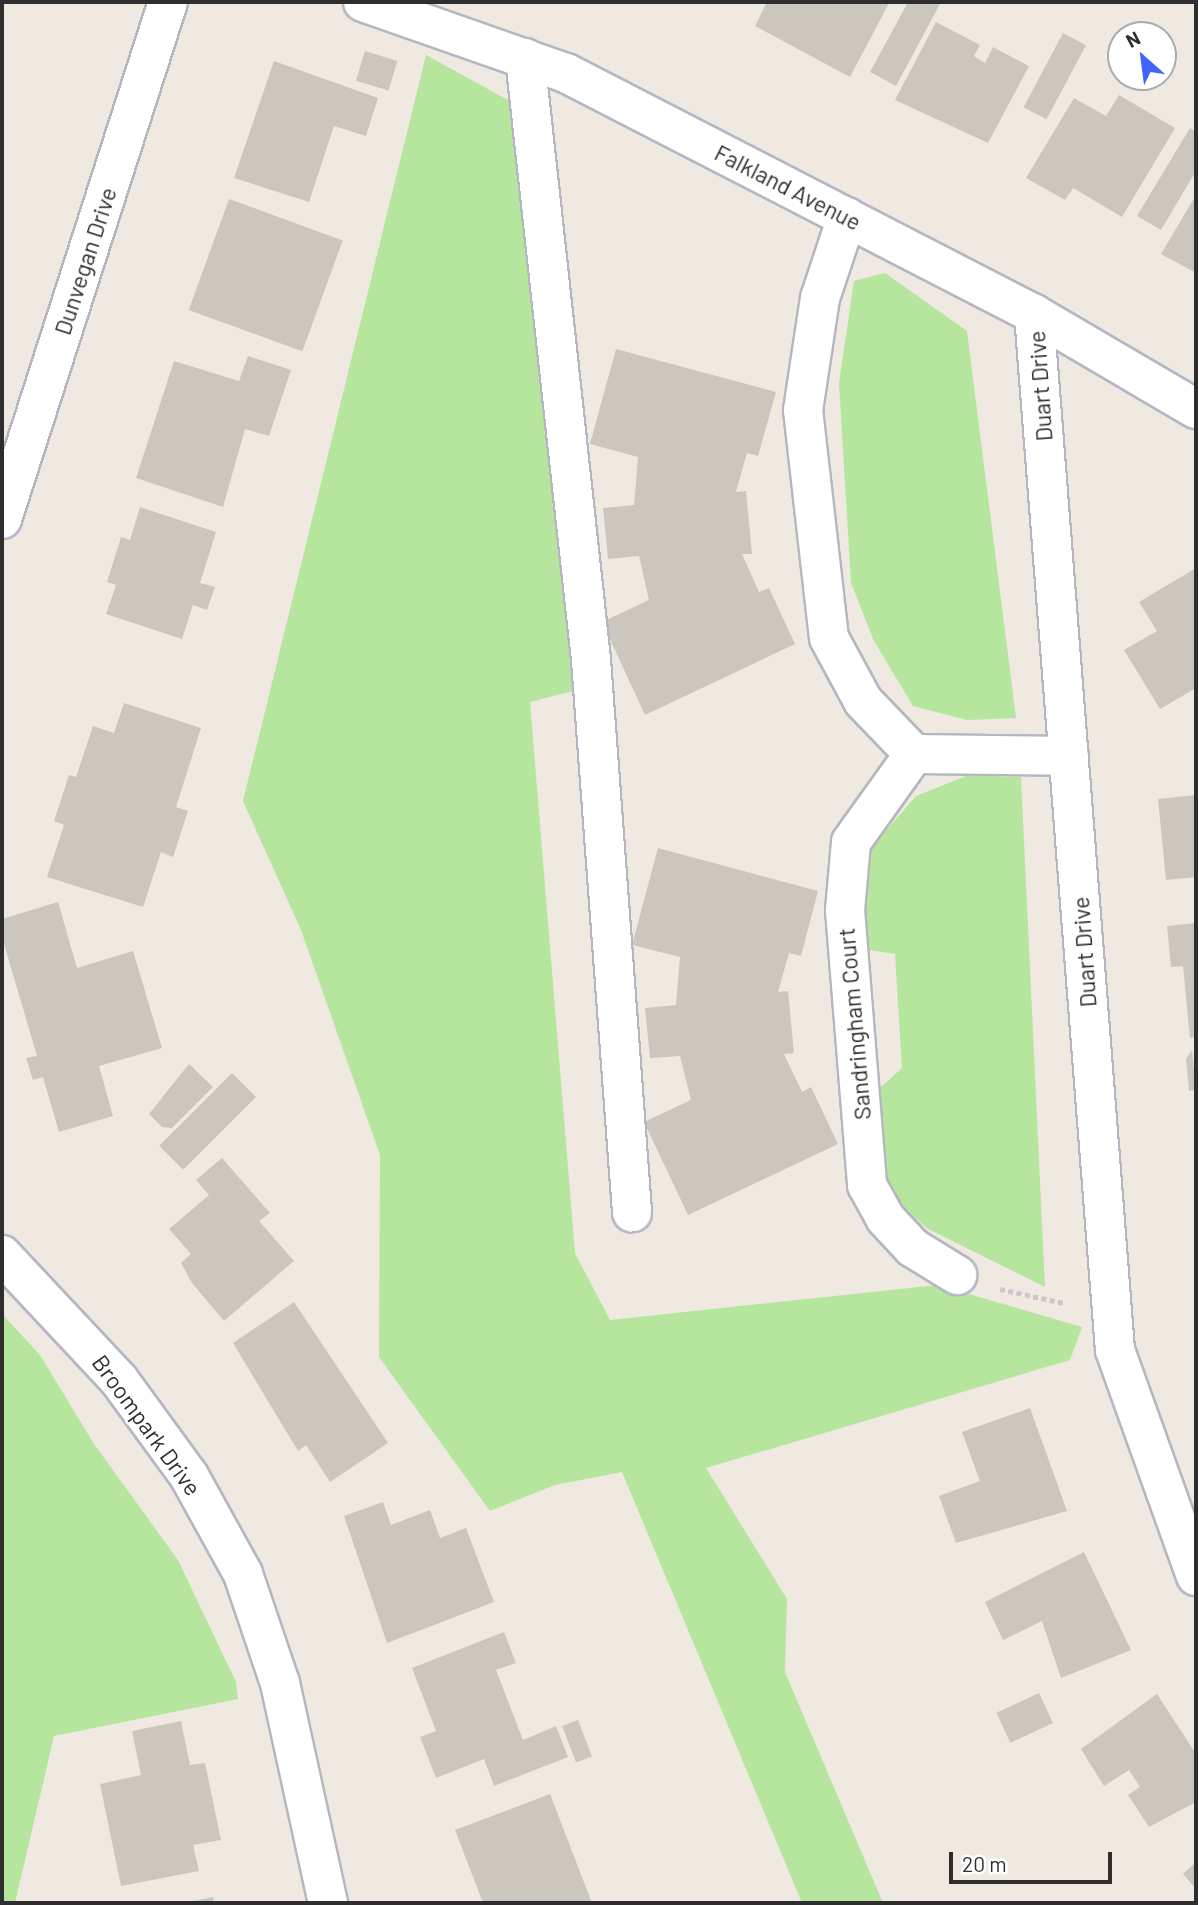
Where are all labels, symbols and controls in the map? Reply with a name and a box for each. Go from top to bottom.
north arrow [1107,21,1177,91]
text: N [1122,26,1144,52]
street label: Falkland Avenue [710,138,866,236]
street label: Dunvegan Drive [48,184,122,338]
street label: Duart Drive [1022,330,1058,442]
street label: Duart Drive [1066,896,1102,1008]
street label: Sandringham Court [832,927,876,1121]
street label: Broompark Drive [87,1349,207,1501]
scale bar [953,1839,1116,1883]
text: 20 m [962,1851,1007,1876]

